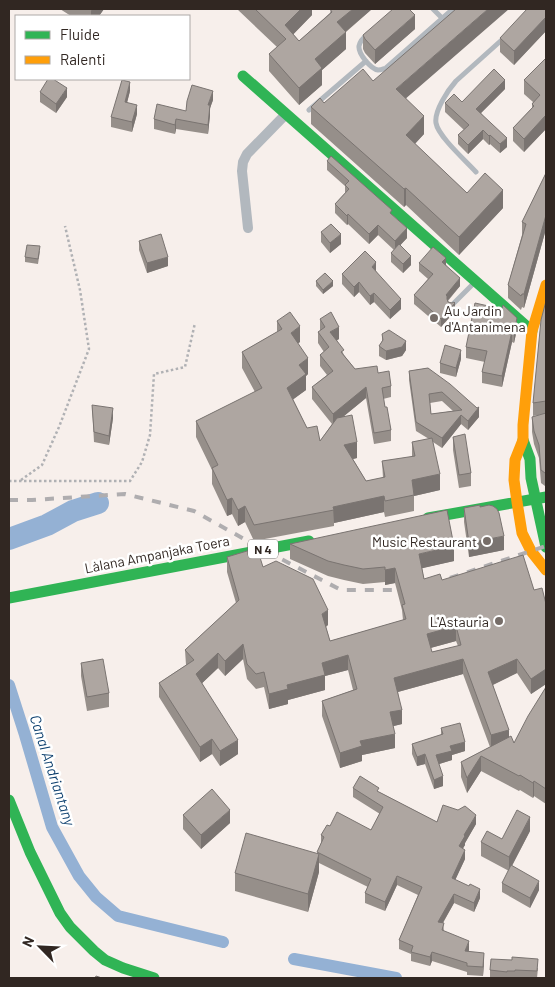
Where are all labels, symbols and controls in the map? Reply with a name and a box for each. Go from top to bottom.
legend [15,15,190,80]
text: Fluide [60,25,100,43]
text: Ralenti [60,50,106,68]
place label: Au Jardin d'Antanimena [444,302,526,335]
marker: Au Jardin d'Antanimena [428,312,440,324]
street label: Làlana Ampanjaka Toera [83,532,231,576]
place label: Music Restaurant [372,533,477,550]
marker: Music Restaurant [481,535,493,547]
road number: N 4 [248,540,278,558]
place label: L'Astauria [430,613,489,630]
marker: L'Astauria [493,615,505,627]
water label: Canal Andriantany [27,712,80,829]
north arrow [15,922,65,972]
text: N [18,934,37,949]

